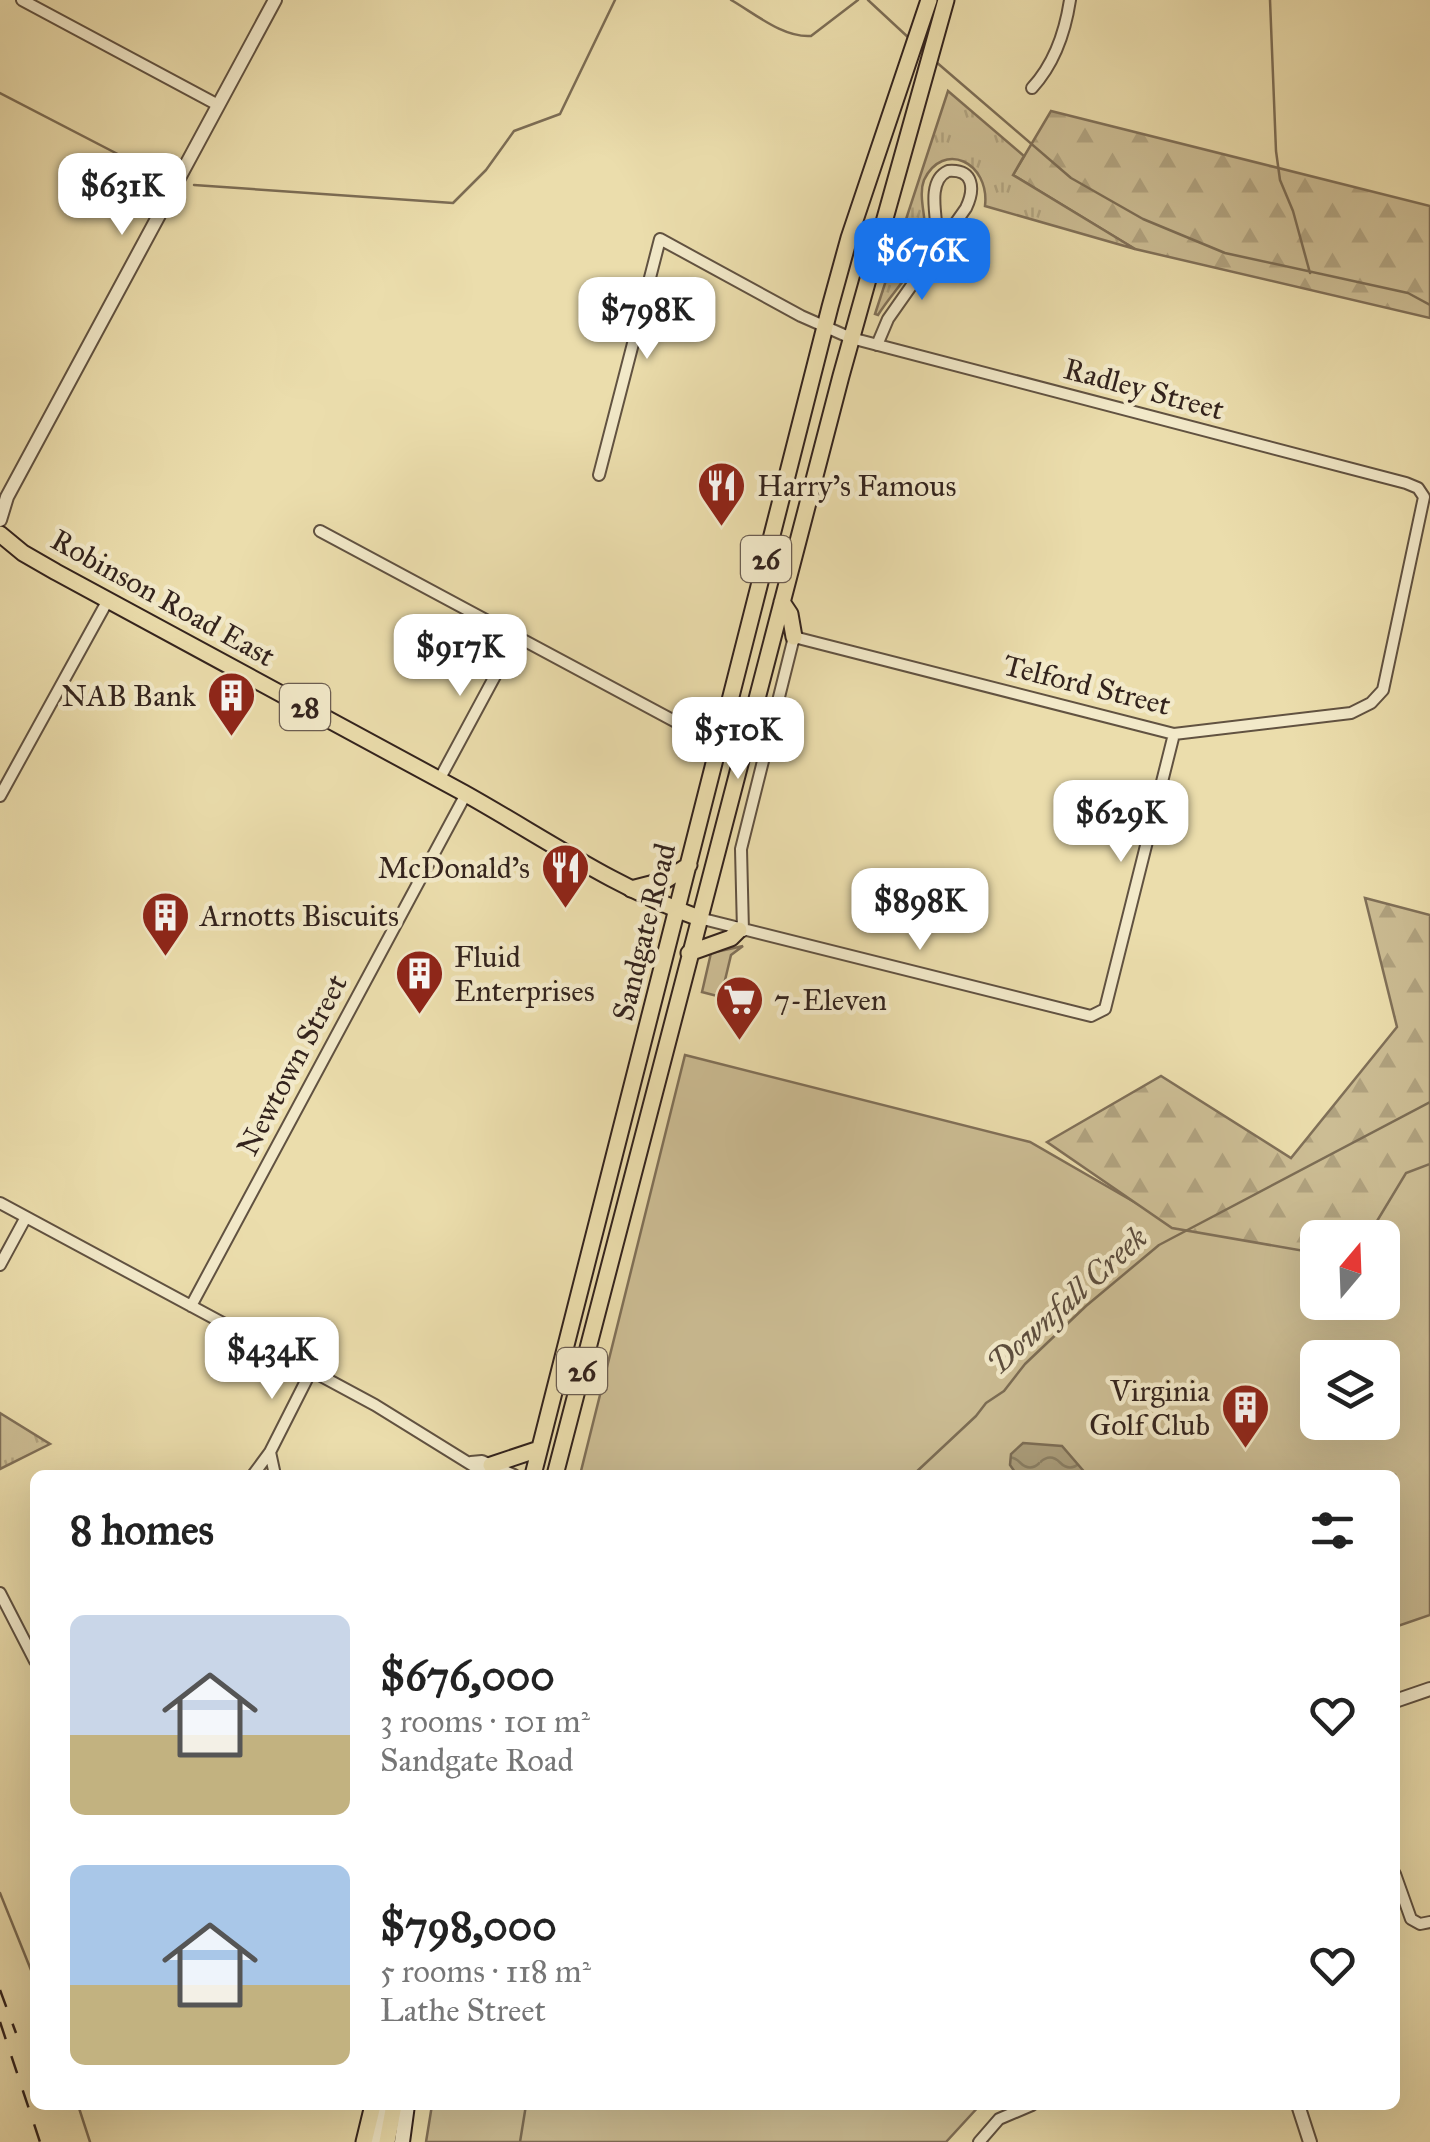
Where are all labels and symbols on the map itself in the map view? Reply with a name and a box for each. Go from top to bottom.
pin: $631K [52,153,192,238]
pin: $676K [852,218,992,303]
pin: $798K [577,277,717,362]
street label: Radley Street [1060,350,1228,428]
restaurant icon: Harry's Famous [696,460,748,528]
place label: Harry's Famous [757,468,956,504]
street label: Robinson Road East [45,522,281,675]
road number: 26 [741,536,791,582]
pin: $917K [390,614,530,699]
street label: Telford Street [1000,647,1175,723]
building icon: NAB Bank [205,670,257,738]
place label: NAB Bank [62,678,196,714]
road number: 28 [280,684,330,730]
pin: $510K [668,697,808,782]
pin: $629K [1051,780,1191,865]
street label: Sandgate Road [605,840,683,1024]
restaurant icon: McDonald's [539,842,591,910]
place label: McDonald's [378,850,530,886]
pin: $898K [850,868,990,953]
building icon: Arnotts Biscuits [139,890,191,958]
place label: Arnotts Biscuits [198,898,399,934]
place label: Fluid Enterprises [454,939,595,1009]
building icon: Fluid Enterprises [393,948,445,1016]
street label: Newtown Street [229,968,355,1162]
supermarket icon: 7-Eleven [713,974,765,1042]
place label: 7-Eleven [774,982,887,1018]
water label: Downfall Creek [979,1218,1156,1383]
north arrow [1300,1220,1400,1320]
pin: $434K [202,1317,342,1402]
road number: 26 [557,1348,607,1394]
place label: Virginia Golf Club [1089,1373,1210,1443]
building icon: Virginia Golf Club [1219,1382,1271,1450]

